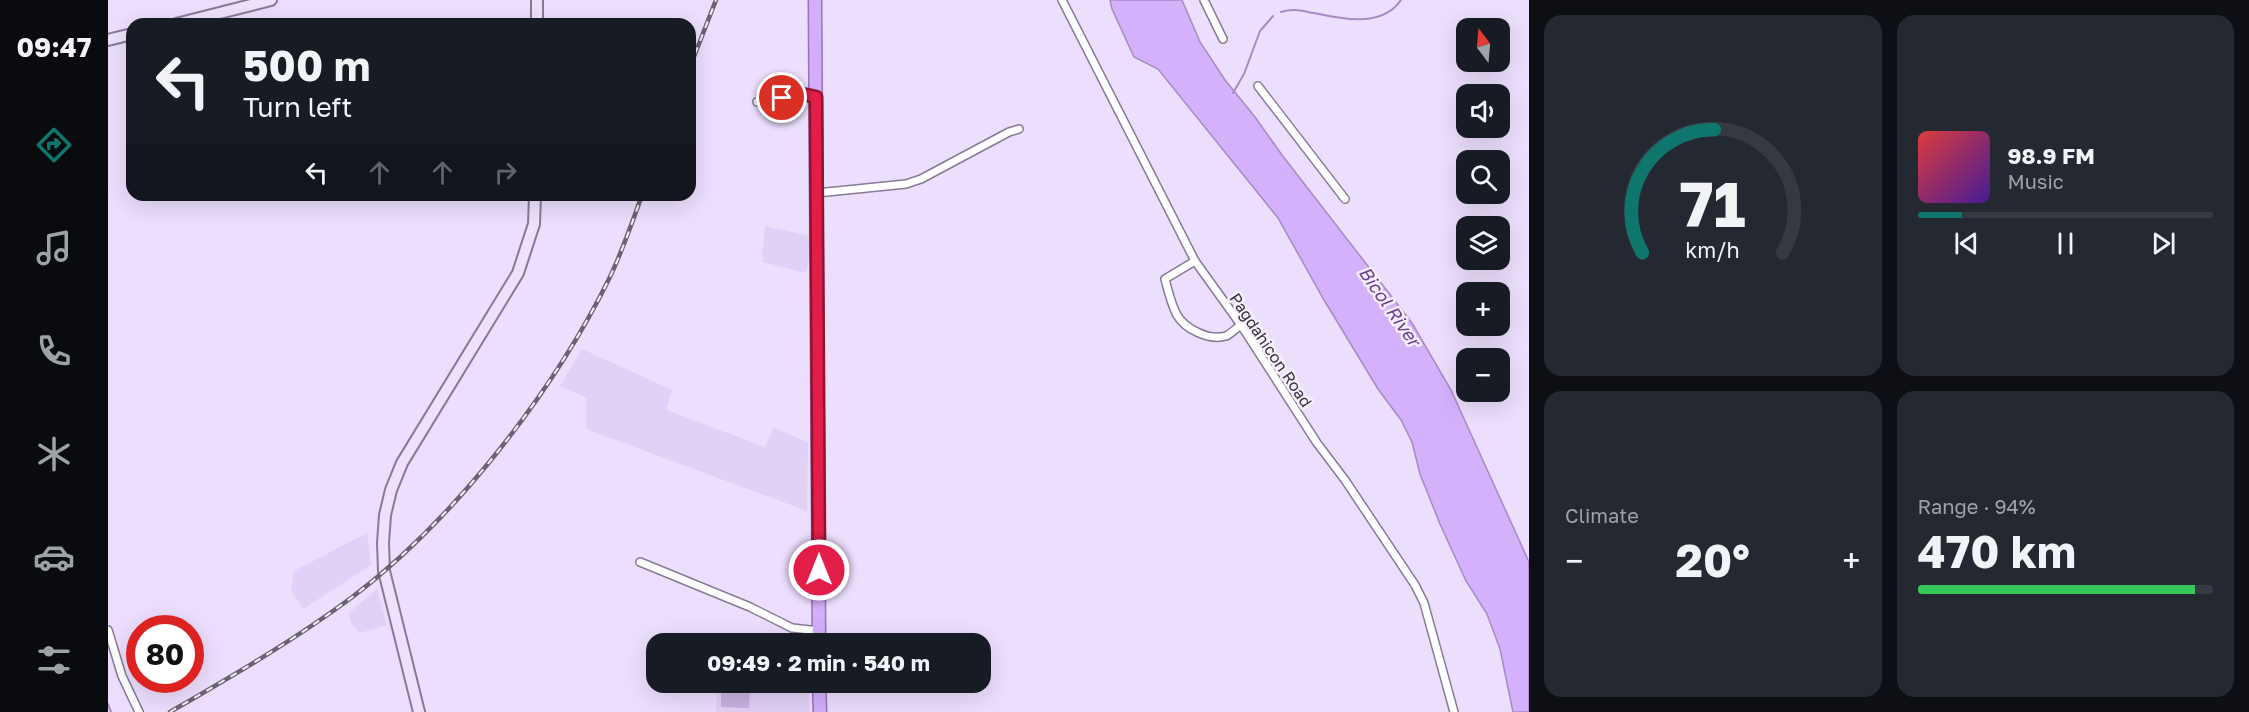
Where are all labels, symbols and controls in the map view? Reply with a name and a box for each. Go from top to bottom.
north arrow [1456,18,1510,72]
map controls [1456,18,1510,402]
text: 09:47 [17,31,91,63]
text: 500 m [243,40,370,90]
icon: left [144,42,222,120]
pin [756,72,807,123]
icon: arrive [765,81,798,114]
button: sound [1456,84,1510,138]
text: Turn left [243,91,352,123]
icon: directions [33,124,75,166]
text: 98.9 FM [2008,142,2095,169]
button: search [1456,150,1510,204]
icon: left [300,156,333,189]
icon: ahead [363,156,396,189]
icon: ahead [426,156,459,189]
icon: right [489,156,522,189]
text: 71 [1680,166,1746,241]
text: Music [2008,169,2064,193]
button: layers [1456,216,1510,270]
icon: music [33,227,75,269]
icon: previous [1950,227,1983,260]
icon: pause [2049,227,2082,260]
icon: next [2147,227,2180,260]
text: km/h [1685,237,1740,263]
water label: Bicol River [1355,262,1427,352]
button: + [1456,282,1510,336]
street label: Pagdahicon Road [1225,289,1317,411]
icon: phone [33,330,75,372]
button: − [1456,348,1510,402]
icon: climate [33,433,75,475]
text: Range · 94% [1918,494,2036,518]
text: Climate [1565,503,1639,527]
text: 470 km [1918,524,2076,578]
text: 20° [1676,533,1750,587]
icon: car [33,536,75,578]
position arrow [787,538,851,602]
text: − [1565,541,1583,580]
text: + [1842,541,1860,580]
speed limit sign: 80 [126,615,204,693]
icon: filters [33,639,75,681]
text: 09:49 · 2 min · 540 m [707,649,930,676]

